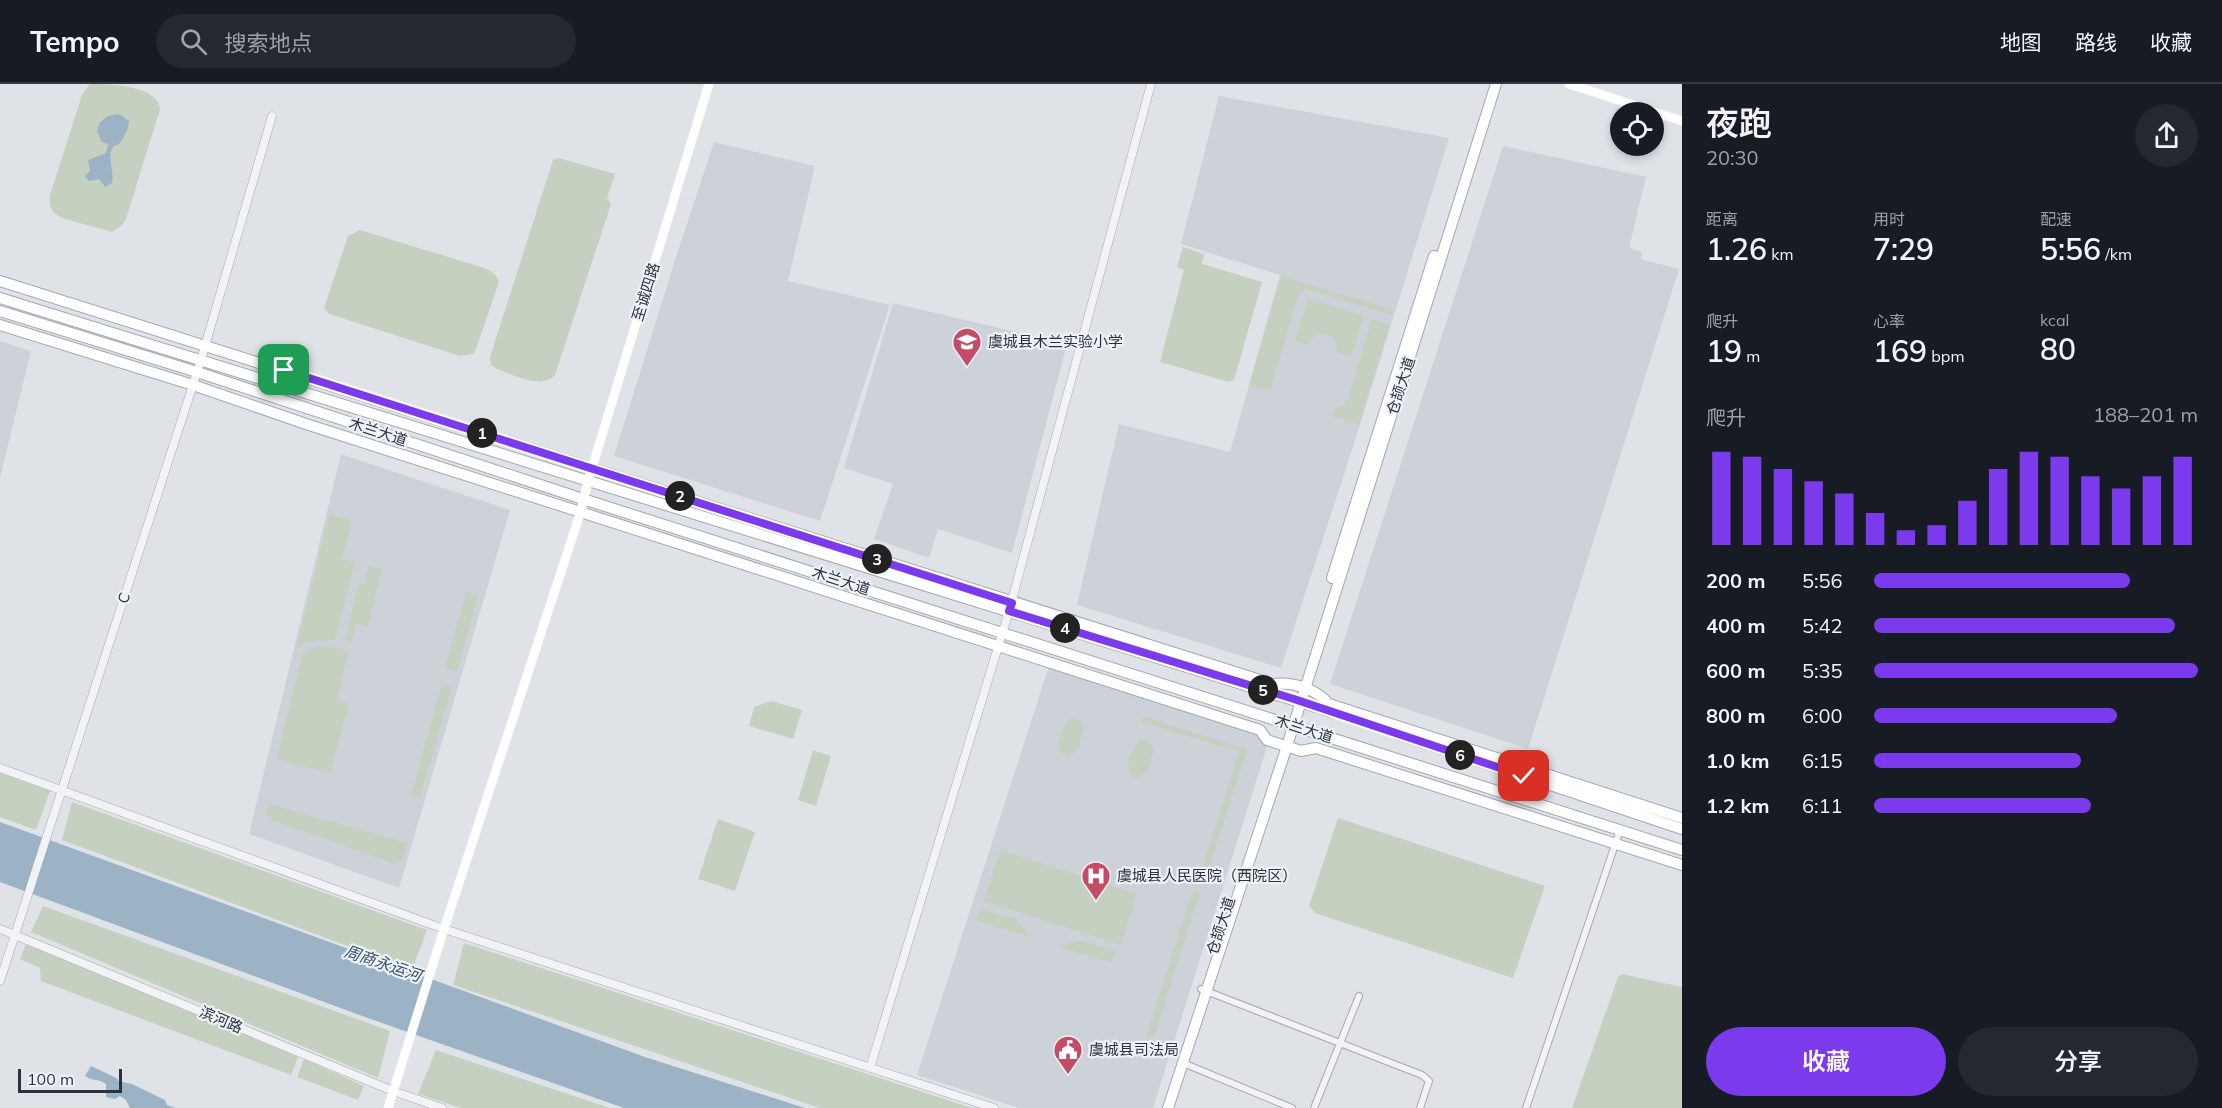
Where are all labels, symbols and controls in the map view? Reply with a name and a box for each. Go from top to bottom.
search box [156,14,576,68]
text: Tempo [30,24,120,59]
icon: search [177,25,210,58]
text: 搜索地点 [225,29,313,57]
text: 地图 [2000,29,2042,55]
text: 路线 [2075,29,2117,55]
text: 收藏 [2150,29,2192,55]
map controls [1610,102,1664,156]
button: locate [1610,102,1664,156]
text: 夜跑 [1706,102,1772,143]
button: share [2135,104,2198,167]
text: 20:30 [1706,145,1759,170]
text: 距离 [1706,209,1738,229]
text: 用时 [1873,209,1905,229]
text: 配速 [2040,209,2072,229]
text: 1.26 [1706,230,1767,268]
text: 7:29 [1873,230,1934,268]
text: 5:56 [2040,230,2101,268]
text: km [1767,244,1794,264]
text: /km [2101,244,2132,264]
street label: 至诚四路 [628,260,663,323]
text: kcal [2040,310,2069,330]
text: 爬升 [1706,311,1738,331]
text: 心率 [1873,311,1905,331]
school or university icon: 虞城县木兰实验小学 [951,326,983,368]
text: 80 [2040,330,2076,368]
place label: 虞城县木兰实验小学 [988,332,1123,351]
text: 19 [1706,332,1742,370]
text: 169 [1873,332,1927,370]
pin [258,344,309,395]
text: m [1742,346,1760,366]
text: bpm [1927,346,1964,366]
icon: arrive [267,353,300,386]
street label: 仓颉大道 [1382,354,1419,417]
text: 188–201 m [2093,402,2198,427]
text: 爬升 [1706,405,1746,430]
street label: 木兰大道 [347,413,410,450]
pin: 1 [467,418,497,448]
text: 1 [477,423,487,443]
pin: 2 [665,481,695,511]
text: 2 [675,486,685,506]
pin: 3 [862,544,892,574]
text: 3 [872,549,882,569]
street label: 木兰大道 [810,562,873,599]
text: 200 m [1706,568,1765,593]
text: 5:56 [1802,568,1843,593]
street label: C [113,590,134,606]
pin: 4 [1050,613,1080,643]
text: 400 m [1706,613,1765,638]
text: 5:42 [1802,613,1843,638]
text: 4 [1060,618,1070,638]
text: 600 m [1706,658,1765,683]
text: 5:35 [1802,658,1843,683]
pin: 5 [1248,675,1278,705]
text: 5 [1258,680,1268,700]
text: 800 m [1706,703,1765,728]
text: 6:00 [1802,703,1843,728]
street label: 木兰大道 [1273,710,1336,747]
pin: 6 [1445,740,1475,770]
text: 6 [1455,745,1465,765]
text: 1.0 km [1706,748,1769,773]
text: 6:15 [1802,748,1843,773]
pin [1498,750,1549,801]
icon: check [1507,759,1540,792]
text: 1.2 km [1706,793,1769,818]
text: 6:11 [1802,793,1843,818]
hospital icon: 虞城县人民医院（西院区） [1080,860,1112,902]
place label: 虞城县人民医院（西院区） [1117,866,1297,885]
street label: 仓颉大道 [1202,894,1239,957]
water label: 周商永运河 [342,941,427,986]
street label: 滨河路 [197,1002,246,1037]
button: 收藏 [1706,1027,1946,1096]
button: 分享 [1958,1027,2198,1096]
public building icon: 虞城县司法局 [1052,1034,1084,1076]
place label: 虞城县司法局 [1089,1040,1179,1059]
scale bar [18,1066,122,1094]
text: 100 m [27,1069,74,1089]

